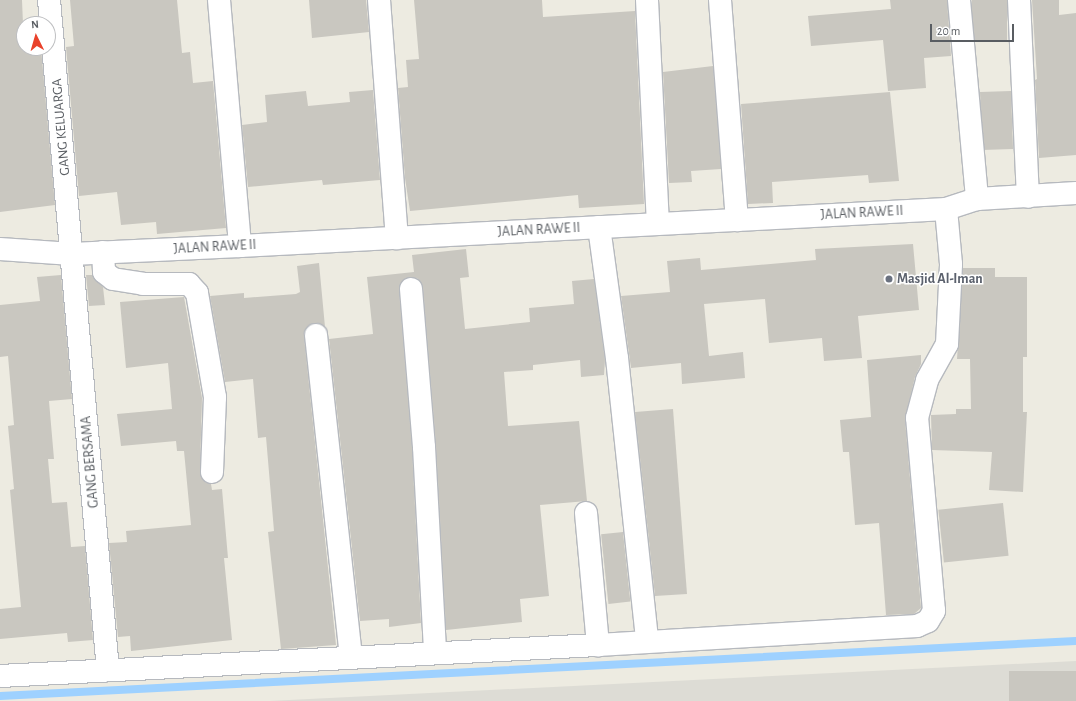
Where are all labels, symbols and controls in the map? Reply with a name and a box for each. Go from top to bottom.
north arrow [16,16,56,56]
scale bar [932,16,1016,42]
text: N [31,19,39,30]
text: 20 m [937,25,960,37]
street label: GANG KELUARGA [48,78,74,176]
street label: JALAN RAWE II [820,202,904,224]
street label: JALAN RAWE II [497,219,581,241]
street label: JALAN RAWE II [173,236,257,258]
place label: Masjid Al-Iman [897,271,983,287]
marker: Masjid Al-Iman [884,274,894,284]
street label: GANG BERSAMA [78,415,102,509]

